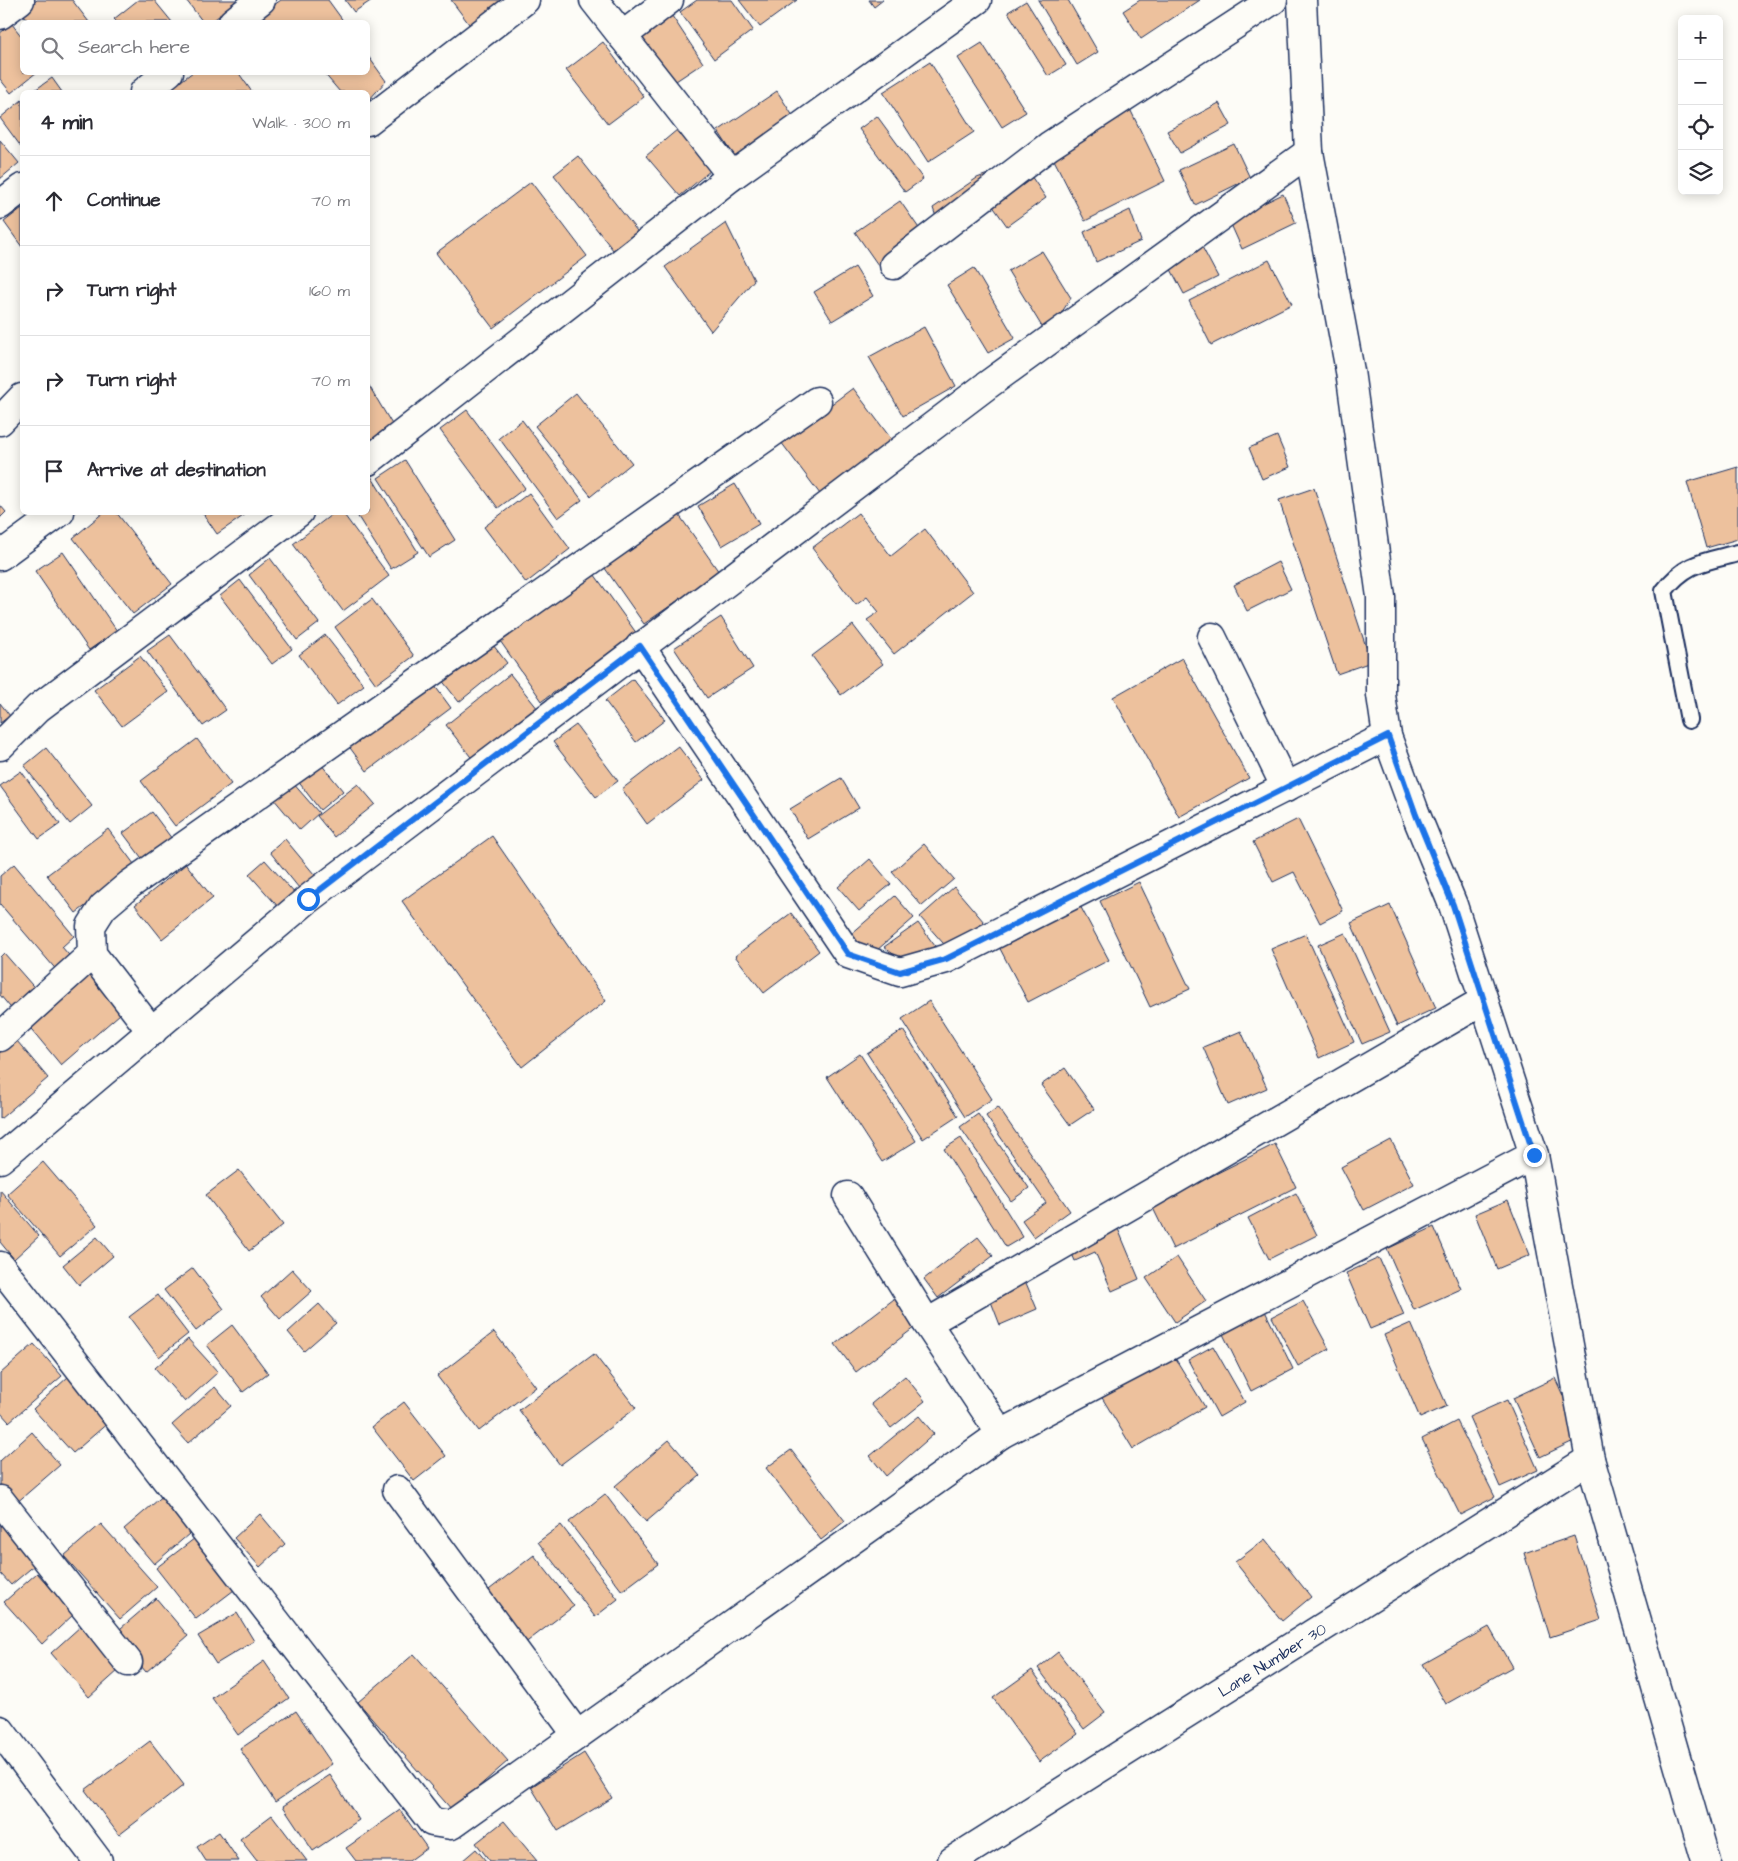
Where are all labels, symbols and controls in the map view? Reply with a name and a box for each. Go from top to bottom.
map controls [1678,15,1723,195]
button: + [1678,15,1723,60]
search box [20,20,370,75]
icon: search [38,34,66,62]
text: Search here [78,34,190,61]
button: − [1678,60,1723,105]
button: locate [1678,105,1723,150]
text: 4 min [40,108,93,137]
text: Walk · 300 m [252,112,350,134]
button: layers [1678,150,1723,195]
icon: ahead [40,187,68,215]
text: Continue [87,187,161,214]
text: 70 m [311,190,350,212]
icon: right [40,277,68,305]
text: Turn right [87,277,176,304]
text: 160 m [309,280,350,302]
icon: right [40,367,68,395]
text: Turn right [87,367,176,394]
text: 70 m [311,370,350,392]
icon: arrive [40,457,68,485]
text: Arrive at destination [87,457,266,484]
route start [297,888,320,911]
route end [1523,1144,1546,1167]
street label: Lane Number 30 [1214,1618,1331,1703]

